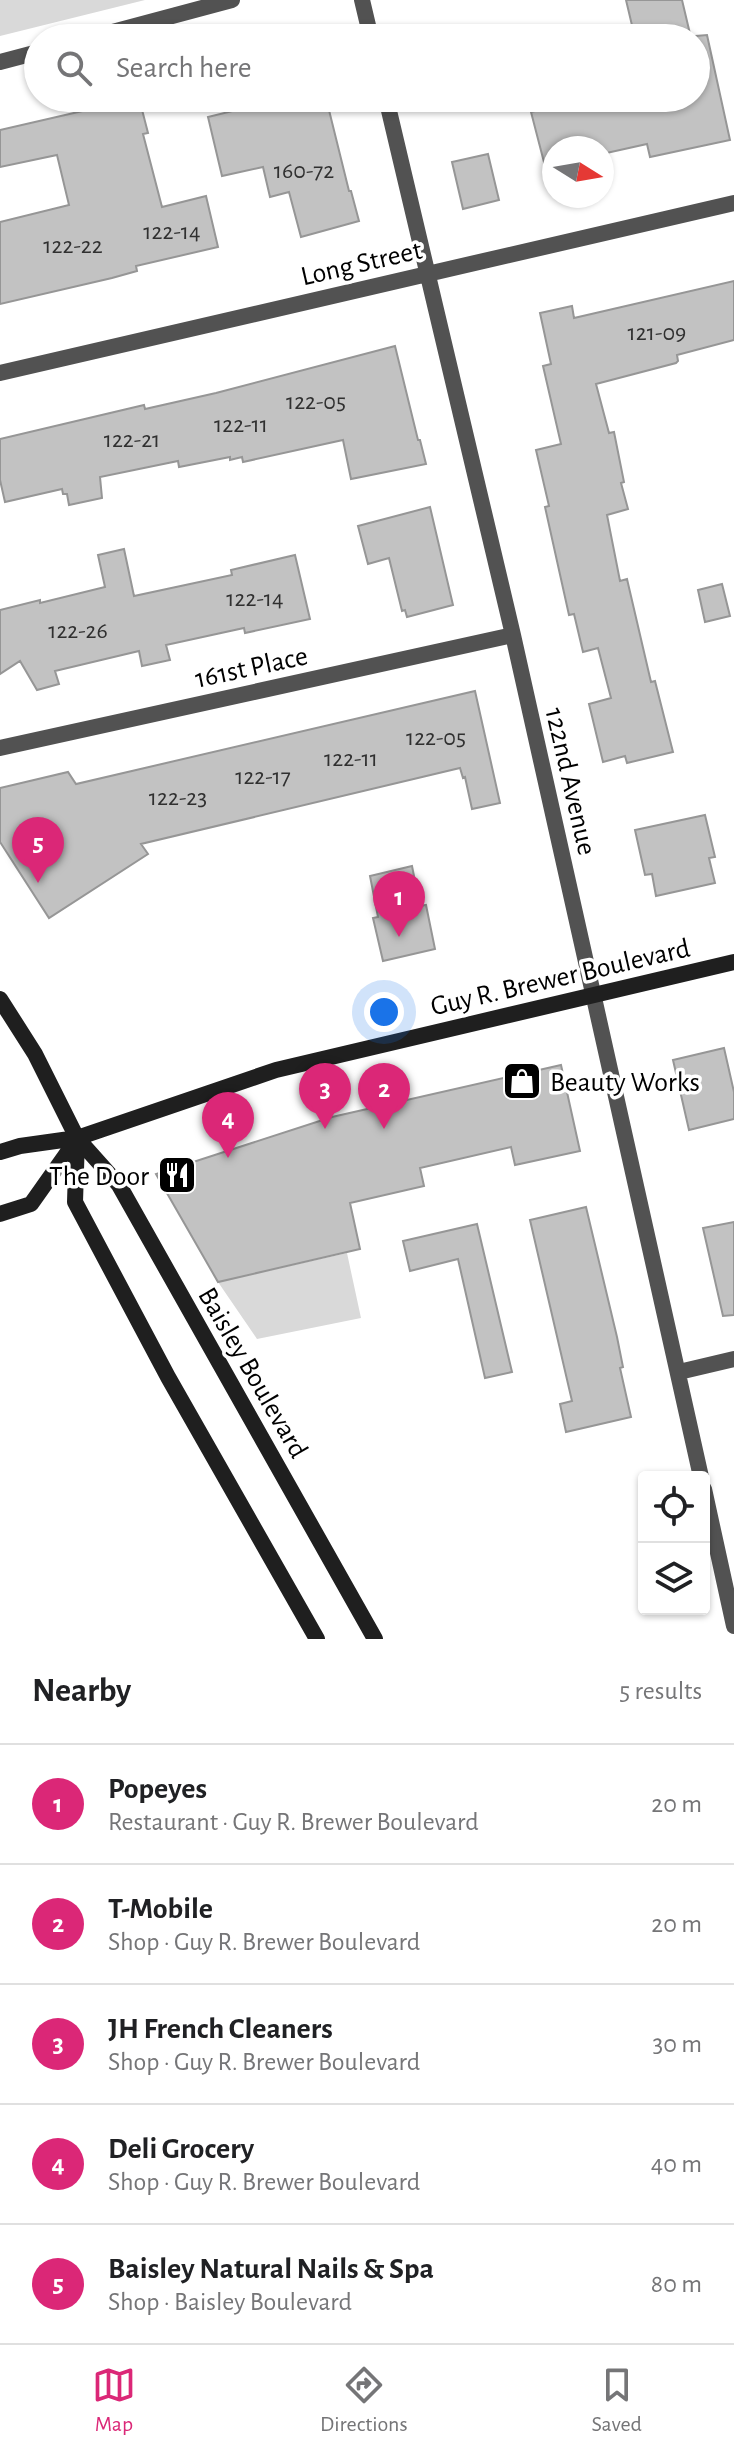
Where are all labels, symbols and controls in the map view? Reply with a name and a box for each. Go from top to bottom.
search box [24,24,710,112]
icon: search [52,46,96,90]
text: Search here [116,53,252,83]
north arrow [542,136,614,208]
house number: 160-72 [274,159,334,183]
house number: 122-14 [143,220,201,244]
house number: 122-22 [43,234,103,258]
street label: Long Street [298,236,425,291]
house number: 121-09 [628,321,686,345]
house number: 122-05 [286,390,346,414]
house number: 122-11 [214,413,268,437]
house number: 122-21 [104,428,160,452]
house number: 122-14 [226,587,284,611]
house number: 122-26 [48,619,108,643]
street label: 161st Place [193,642,310,694]
street label: 122nd Avenue [540,705,601,858]
house number: 122-05 [406,726,466,750]
house number: 122-11 [324,747,378,771]
house number: 122-17 [235,765,291,789]
house number: 122-23 [149,786,207,810]
pin: 5 [12,817,64,883]
pin: 1 [373,871,425,937]
street label: Guy R. Brewer Boulevard [428,934,693,1021]
your location [364,992,404,1032]
shop icon: Beauty Works [501,1060,543,1102]
pin: 3 [299,1063,351,1129]
pin: 2 [358,1063,410,1129]
place label: Beauty Works [550,1069,700,1097]
pin: 4 [202,1092,254,1158]
restaurant icon: The Door [156,1154,198,1196]
place label: The Door [49,1163,149,1191]
street label: Baisley Boulevard [192,1283,312,1463]
map controls [638,1471,710,1615]
button: locate [638,1471,710,1543]
button: layers [638,1543,710,1615]
text: Nearby [32,1674,131,1708]
text: 5 results [619,1678,702,1704]
text: Popeyes [108,1774,207,1804]
text: 1 [53,1791,63,1817]
text: 20 m [651,1791,702,1817]
text: Restaurant · Guy R. Brewer Boulevard [108,1809,479,1835]
text: T-Mobile [108,1894,213,1924]
text: 2 [52,1911,64,1937]
text: 20 m [651,1911,702,1937]
text: Shop · Guy R. Brewer Boulevard [108,1929,420,1955]
text: JH French Cleaners [108,2014,333,2044]
text: 3 [52,2031,64,2057]
text: 30 m [652,2031,702,2057]
text: Shop · Guy R. Brewer Boulevard [108,2049,420,2075]
text: Deli Grocery [108,2134,254,2164]
text: 4 [51,2151,65,2177]
text: 40 m [651,2151,702,2177]
text: Shop · Guy R. Brewer Boulevard [108,2169,420,2195]
text: Baisley Natural Nails & Spa [108,2254,434,2284]
text: 5 [52,2271,64,2297]
text: 80 m [651,2271,702,2297]
text: Shop · Baisley Boulevard [108,2289,352,2315]
tab: Map [92,2363,136,2437]
tab: Directions [320,2363,408,2437]
tab: Saved [592,2363,642,2437]

